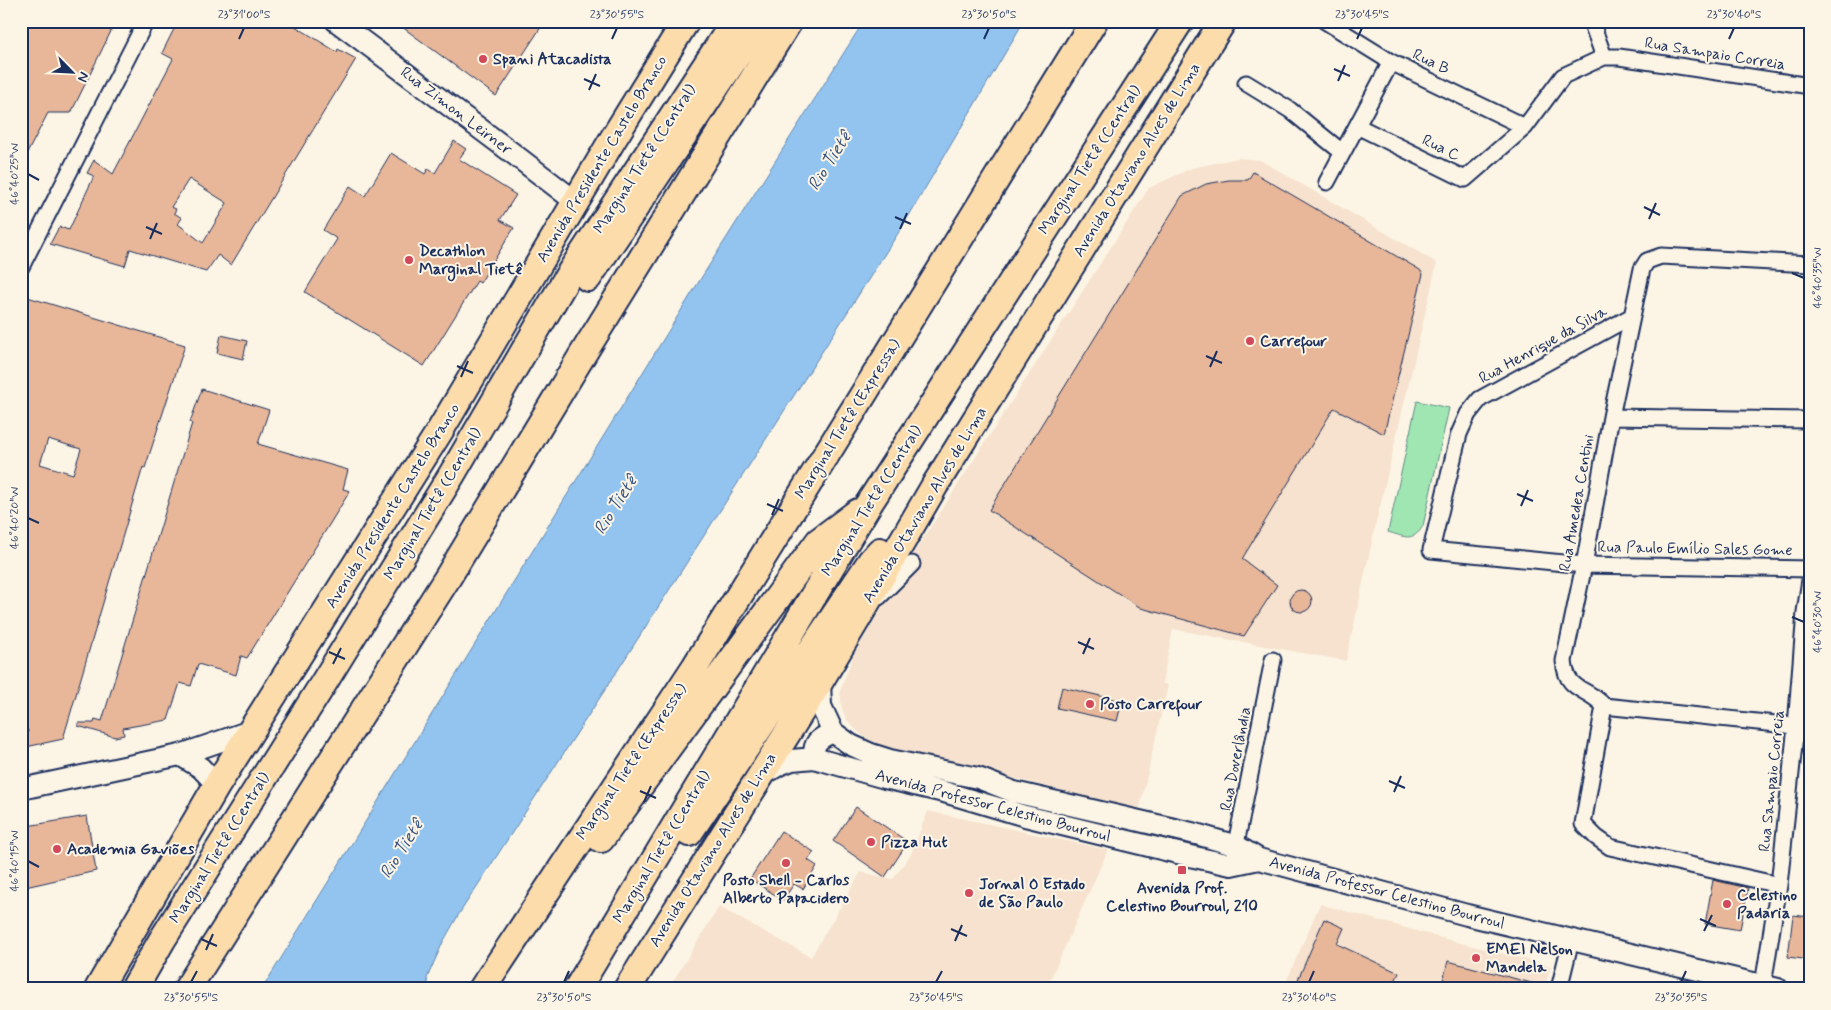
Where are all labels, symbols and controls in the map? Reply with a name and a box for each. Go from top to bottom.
text: 23°31'00"S [218,7,271,23]
text: 23°30'55"S [590,7,645,23]
text: 23°30'50"S [962,7,1017,23]
text: 23°30'45"S [1335,7,1389,23]
text: 23°30'40"S [1707,7,1762,23]
street label: Rua Sampaio Correia [1643,32,1787,76]
street label: Rua B [1409,44,1453,80]
north arrow [48,48,98,98]
place label: Spani Atacadista [493,49,612,70]
street label: Avenida Presidente Castelo Branco [532,52,672,266]
marker: Spani Atacadista [477,53,489,65]
street label: Avenida Otaviano Alves de Lima [1068,59,1206,261]
street label: Rua Zimon Leirner [396,62,517,160]
text: N [73,69,93,85]
street label: Marginal Tietê (Central) [589,80,702,238]
street label: Marginal Tietê (Central) [1034,81,1147,239]
water label: Rio Tietê [802,125,859,195]
street label: Rua C [1418,130,1464,166]
text: 46°40'25"W [7,143,23,205]
place label: Decathlon Marginal Tietê [419,241,523,282]
text: 46°40'35"W [1810,247,1826,309]
marker: Decathlon Marginal Tietê [403,254,415,266]
street label: Rua Henrique da Silva [1475,301,1611,389]
place label: Carrefour [1260,331,1327,354]
street label: Marginal Tietê (Expressa) [790,335,907,503]
marker: Carrefour [1244,335,1256,347]
street label: Avenida Presidente Castelo Branco [321,399,465,612]
street label: Avenida Otaviano Alves de Lima [858,403,992,607]
street label: Marginal Tietê (Central) [817,421,928,581]
street label: Marginal Tietê (Central) [379,424,488,585]
street label: Rua Amedea Centini [1555,432,1599,573]
water label: Rio Tietê [588,469,645,539]
text: 46°40'20"W [7,487,23,549]
street label: Rua Paulo Emílio Sales Gome [1597,537,1793,561]
text: 46°40'30"W [1810,591,1826,653]
street label: Marginal Tietê (Expressa) [572,679,693,845]
place label: Posto Carrefour [1100,694,1202,717]
marker: Posto Carrefour [1084,698,1096,710]
street label: Rua Doverlândia [1216,705,1256,813]
street label: Rua Sampaio Correia [1754,709,1790,853]
street label: Avenida Otaviano Alves de Lima [644,749,782,951]
street label: Avenida Professor Celestino Bourroul [873,764,1113,848]
street label: Marginal Tietê (Central) [608,767,717,928]
street label: Marginal Tietê (Central) [165,768,276,928]
water label: Rio Tietê [374,813,431,883]
text: 46°40'15"W [7,830,23,892]
place label: Pizza Hut [881,832,948,853]
marker: Pizza Hut [865,836,877,848]
place label: Academia Gaviões [67,839,195,860]
marker: Academia Gaviões [51,843,63,855]
street label: Avenida Professor Celestino Bourroul [1267,851,1507,935]
marker: Posto Shell - Carlos Alberto Papacidero [780,857,792,869]
marker: Avenida Prof. Celestino Bourroul, 210 [1176,864,1188,876]
place label: Posto Shell - Carlos Alberto Papacidero [723,870,850,909]
place label: Jornal O Estado de São Paulo [979,874,1085,913]
place label: Avenida Prof. Celestino Bourroul, 210 [1106,878,1258,917]
place label: Celestino Padaria [1737,885,1798,924]
marker: Jornal O Estado de São Paulo [963,887,975,899]
marker: Celestino Padaria [1721,898,1733,910]
place label: EMEI Nelson Mandela [1486,939,1573,978]
marker: EMEI Nelson Mandela [1470,952,1482,964]
text: 23°30'55"S [164,990,219,1006]
text: 23°30'50"S [537,990,592,1006]
text: 23°30'45"S [909,990,963,1006]
text: 23°30'40"S [1282,990,1337,1006]
text: 23°30'35"S [1655,990,1708,1006]

